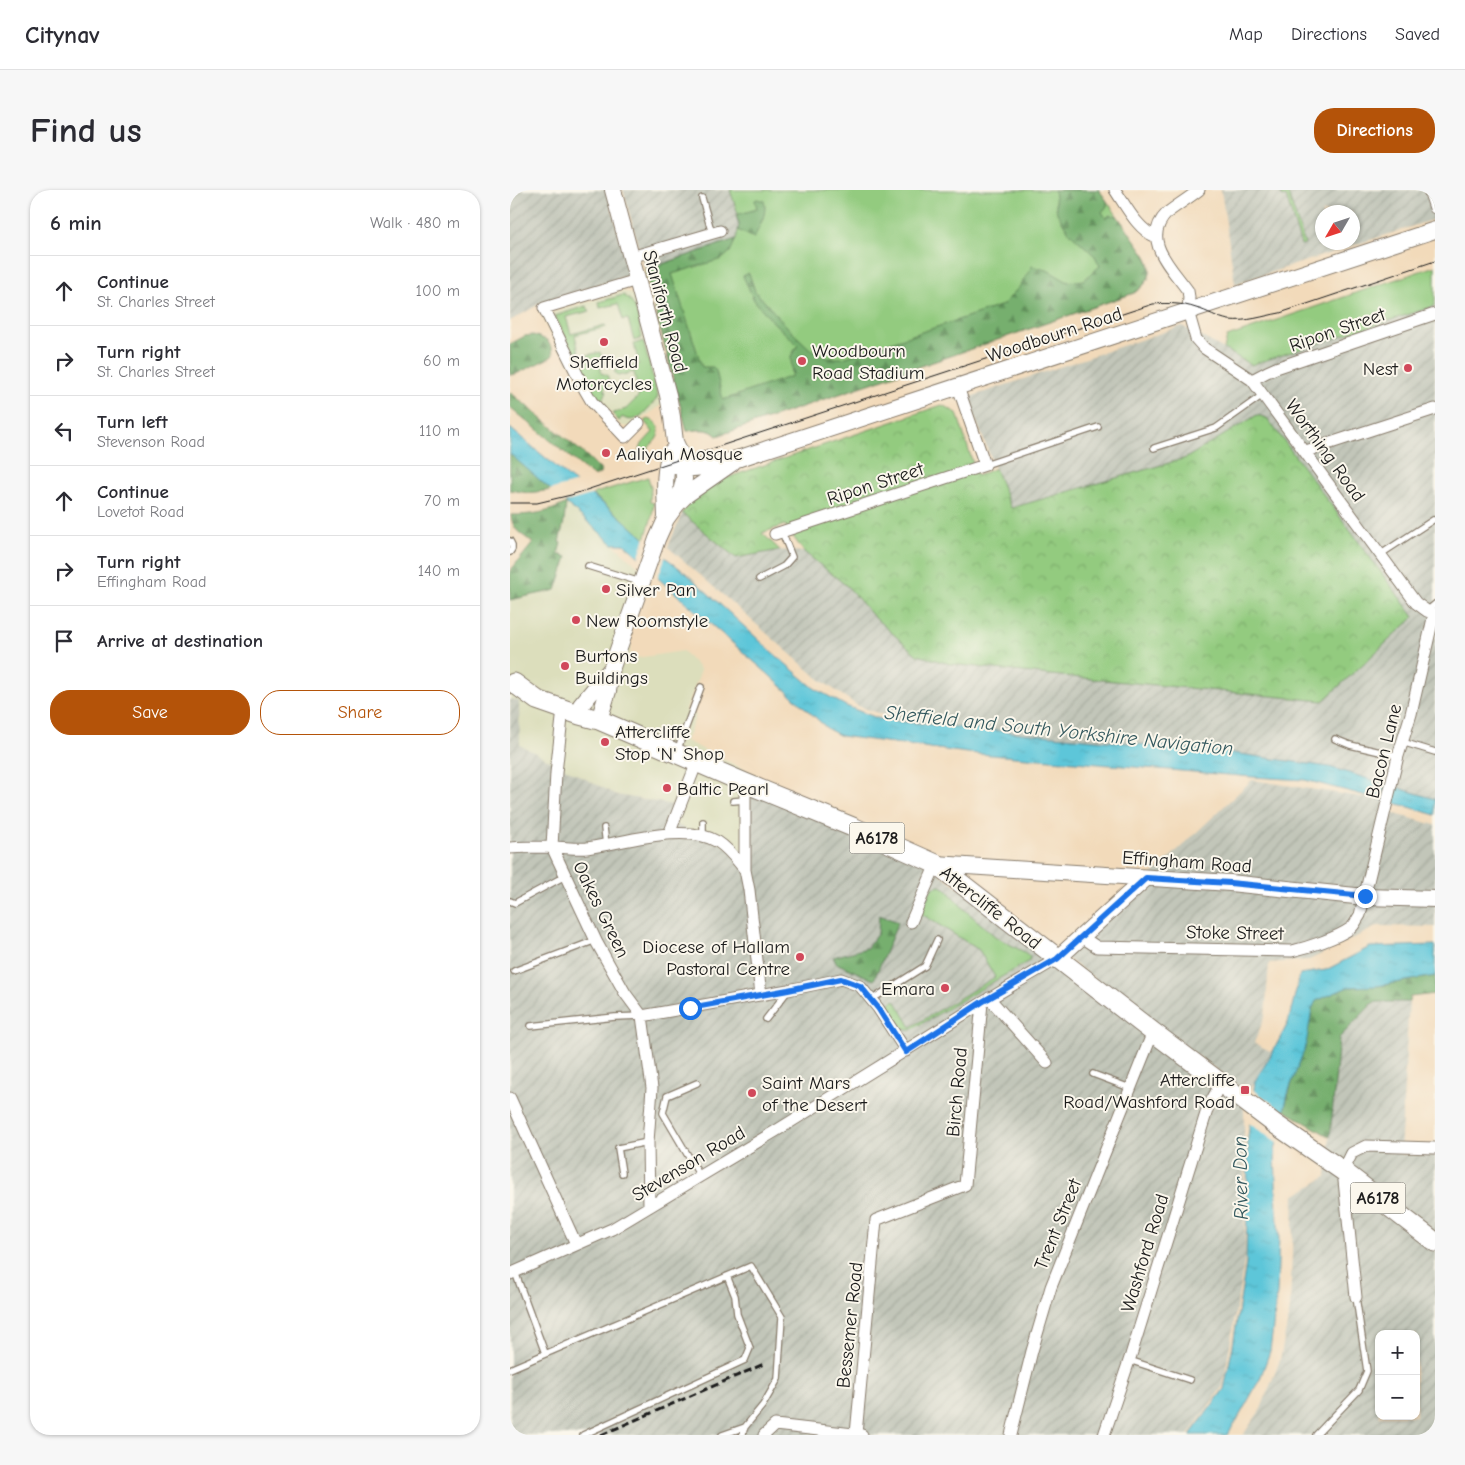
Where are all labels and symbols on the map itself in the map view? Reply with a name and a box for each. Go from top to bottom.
north arrow [1315,205,1360,250]
street label: Staniforth Road [638,248,692,375]
street label: Woodbourn Road [984,303,1125,367]
street label: Ripon Street [1286,303,1389,357]
marker: Sheffield Motorcycles [598,336,610,348]
place label: Woodbourn Road Stadium [812,340,924,384]
place label: Sheffield Motorcycles [556,351,652,395]
marker: Woodbourn Road Stadium [796,355,808,367]
place label: Nest [1363,358,1399,380]
marker: Nest [1402,362,1414,374]
street label: Worthing Road [1281,395,1370,506]
place label: Aaliyah Mosque [616,443,743,465]
marker: Aaliyah Mosque [600,447,612,459]
street label: Ripon Street [824,458,927,510]
place label: Silver Pan [616,579,696,601]
marker: Silver Pan [600,583,612,595]
place label: New Roomstyle [586,610,708,632]
marker: New Roomstyle [570,614,582,626]
place label: Burtons Buildings [575,645,648,689]
marker: Burtons Buildings [559,660,571,672]
water label: Sheffield and South Yorkshire Navigation [883,701,1234,760]
street label: Bacon Lane [1362,702,1406,801]
place label: Attercliffe Stop 'N' Shop [615,721,724,765]
marker: Attercliffe Stop 'N' Shop [599,736,611,748]
place label: Baltic Pearl [677,778,769,800]
marker: Baltic Pearl [661,782,673,794]
road number: A6178 [850,822,904,854]
street label: Effingham Road [1121,846,1253,878]
street label: Oakes Green [568,857,634,961]
street label: Attercliffe Road [935,861,1045,954]
route end [1354,885,1377,908]
street label: Stoke Street [1186,921,1285,945]
place label: Diocese of Hallam Pastoral Centre [642,936,790,980]
marker: Diocese of Hallam Pastoral Centre [794,951,806,963]
place label: Emara [881,978,935,1000]
marker: Emara [939,982,951,994]
route start [679,997,702,1020]
street label: Birch Road [942,1046,972,1138]
place label: Attercliffe Road/Washford Road [1063,1069,1235,1113]
place label: Saint Mars of the Desert [762,1072,867,1116]
marker: Attercliffe Road/Washford Road [1239,1084,1251,1096]
marker: Saint Mars of the Desert [746,1087,758,1099]
street label: Stevenson Road [628,1121,749,1206]
water label: River Don [1228,1136,1253,1220]
street label: Trent Street [1030,1175,1086,1273]
road number: A6178 [1350,1182,1406,1214]
street label: Washford Road [1117,1192,1173,1315]
street label: Bessemer Road [832,1261,868,1389]

